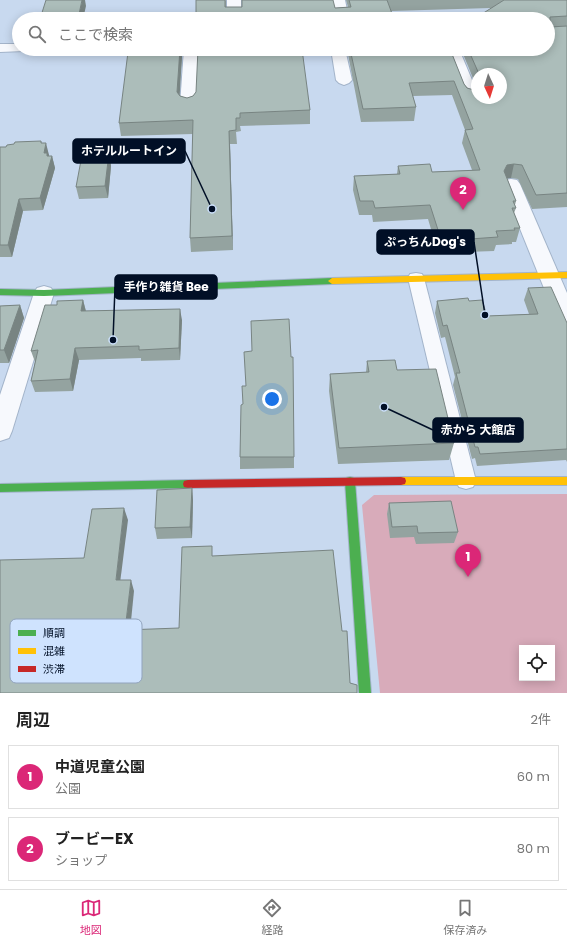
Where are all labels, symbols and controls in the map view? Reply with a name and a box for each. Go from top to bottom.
search box [12,12,555,56]
icon: search [26,23,48,45]
text: ここで検索 [58,24,133,45]
north arrow [471,68,507,104]
callout: ホテルルートイン [73,139,185,163]
text: ホテルルートイン [81,142,177,159]
pin: 2 [450,177,476,210]
callout: ぷっちんDog's [377,230,474,254]
text: ぷっちんDog's [384,233,466,250]
callout: 手作り雑貨 Bee [115,275,217,299]
text: 手作り雑貨 Bee [123,278,209,295]
your location [262,389,282,409]
callout: 赤から 大館店 [433,418,523,442]
text: 赤から 大館店 [441,421,515,438]
pin: 1 [455,544,481,577]
legend [10,619,142,683]
text: 順調 [43,625,65,641]
text: 混雑 [43,643,65,659]
map controls [519,645,555,681]
button: locate [519,645,555,681]
text: 渋滞 [43,661,65,677]
text: 周辺 [16,708,50,732]
text: 2件 [531,710,551,729]
text: 中道児童公園 [55,756,145,777]
text: 1 [28,767,32,786]
text: 60 m [517,767,550,786]
text: 公園 [55,779,81,798]
text: ブービーEX [55,828,134,849]
text: 2 [26,839,34,858]
text: 80 m [517,839,550,858]
text: ショップ [55,851,107,870]
tab: 地図 [80,897,102,939]
tab: 経路 [261,897,283,939]
tab: 保存済み [443,897,487,939]

